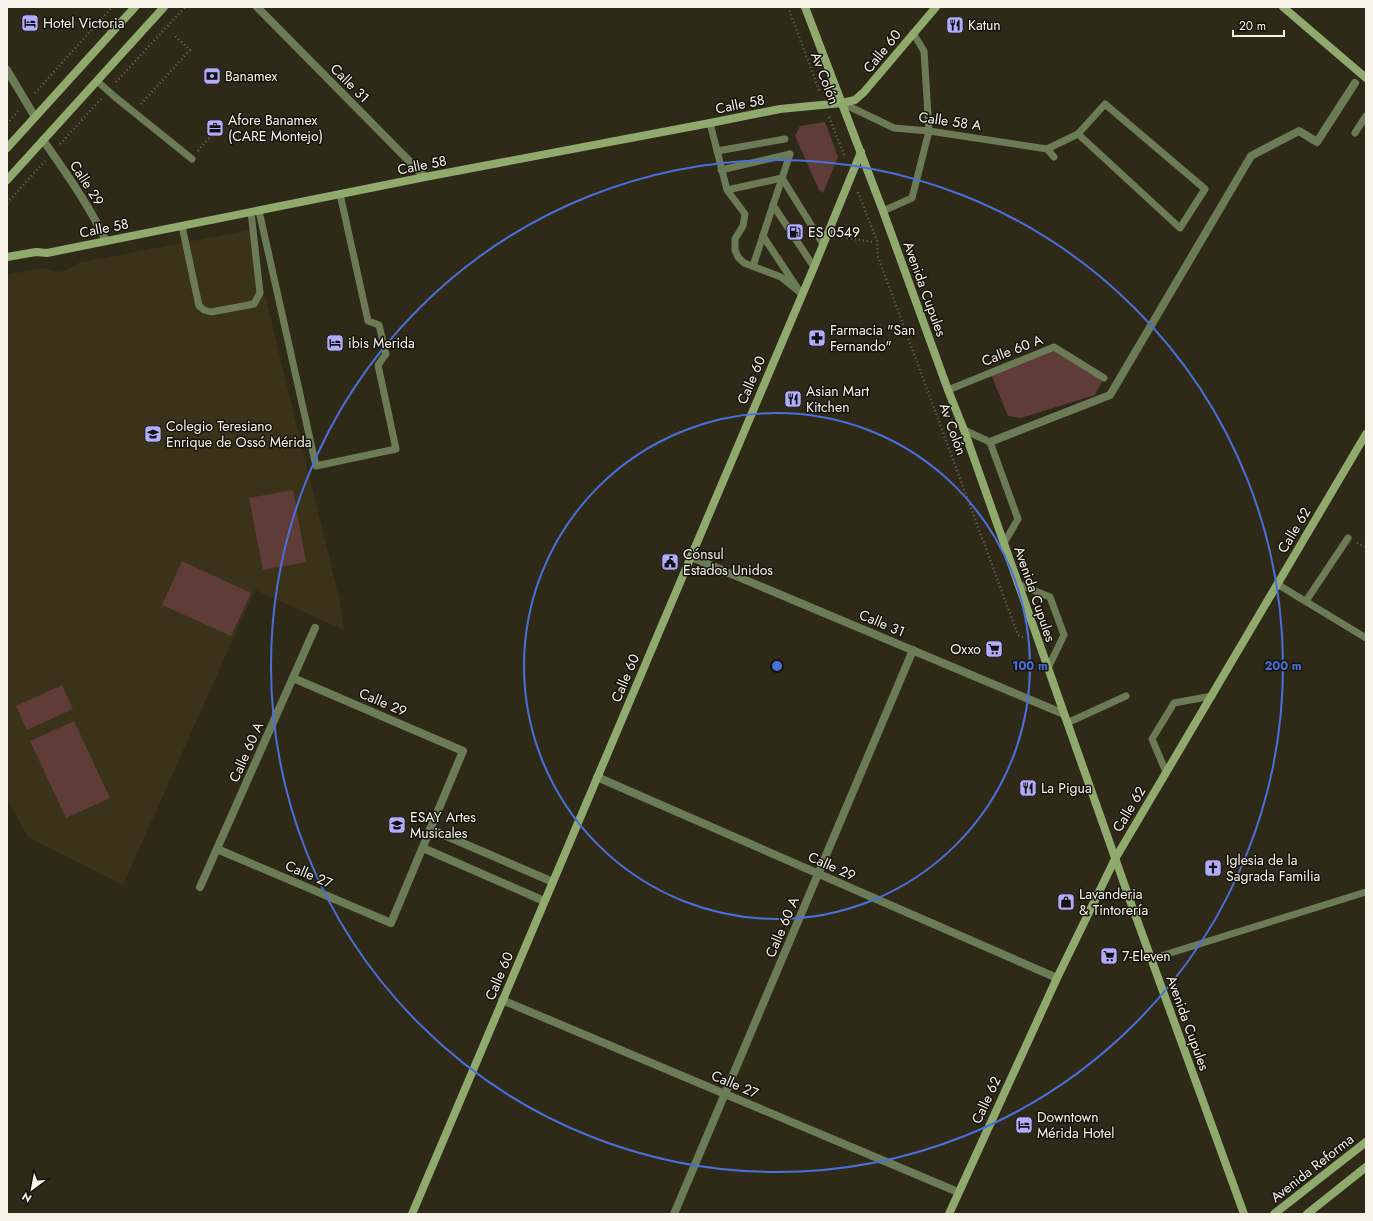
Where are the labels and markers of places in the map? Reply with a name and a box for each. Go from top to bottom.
hotel icon: Hotel Victoria [20,13,40,33]
place label: Hotel Victoria [43,13,124,33]
restaurant icon: Katun [945,15,965,35]
place label: Katun [968,15,1001,35]
bank icon: Banamex [202,66,222,86]
place label: Banamex [225,66,278,86]
place label: Afore Banamex (CARE Montejo) [228,110,323,146]
office icon: Afore Banamex (CARE Montejo) [205,118,225,138]
fuel station icon: ES 0549 [785,222,805,242]
place label: ES 0549 [808,222,860,242]
place label: Farmacia "San Fernando" [830,320,915,356]
pharmacy icon: Farmacia "San Fernando" [807,328,827,348]
hotel icon: ibis Merida [325,333,345,353]
place label: ibis Merida [348,333,415,353]
place label: Asian Mart Kitchen [806,381,870,417]
restaurant icon: Asian Mart Kitchen [783,389,803,409]
place label: Colegio Teresiano Enrique de Ossó Mérida [166,416,312,452]
school or university icon: Colegio Teresiano Enrique de Ossó Mérida [143,424,163,444]
place label: Cónsul Estados Unidos [683,544,773,580]
public building icon: Cónsul Estados Unidos [660,552,680,572]
place label: Oxxo [950,639,981,659]
supermarket icon: Oxxo [984,639,1004,659]
centre of rings [770,659,784,673]
restaurant icon: La Pigua [1018,778,1038,798]
place label: La Pigua [1041,778,1092,798]
place label: ESAY Artes Musicales [410,807,476,843]
school or university icon: ESAY Artes Musicales [387,815,407,835]
place label: Iglesia de la Sagrada Familia [1226,850,1320,886]
church icon: Iglesia de la Sagrada Familia [1203,858,1223,878]
place label: Lavanderia & Tintorería [1079,884,1148,920]
shop icon: Lavanderia & Tintorería [1056,892,1076,912]
supermarket icon: 7-Eleven [1099,946,1119,966]
place label: 7-Eleven [1122,946,1171,966]
place label: Downtown Mérida Hotel [1037,1107,1114,1143]
hotel icon: Downtown Mérida Hotel [1014,1115,1034,1135]

